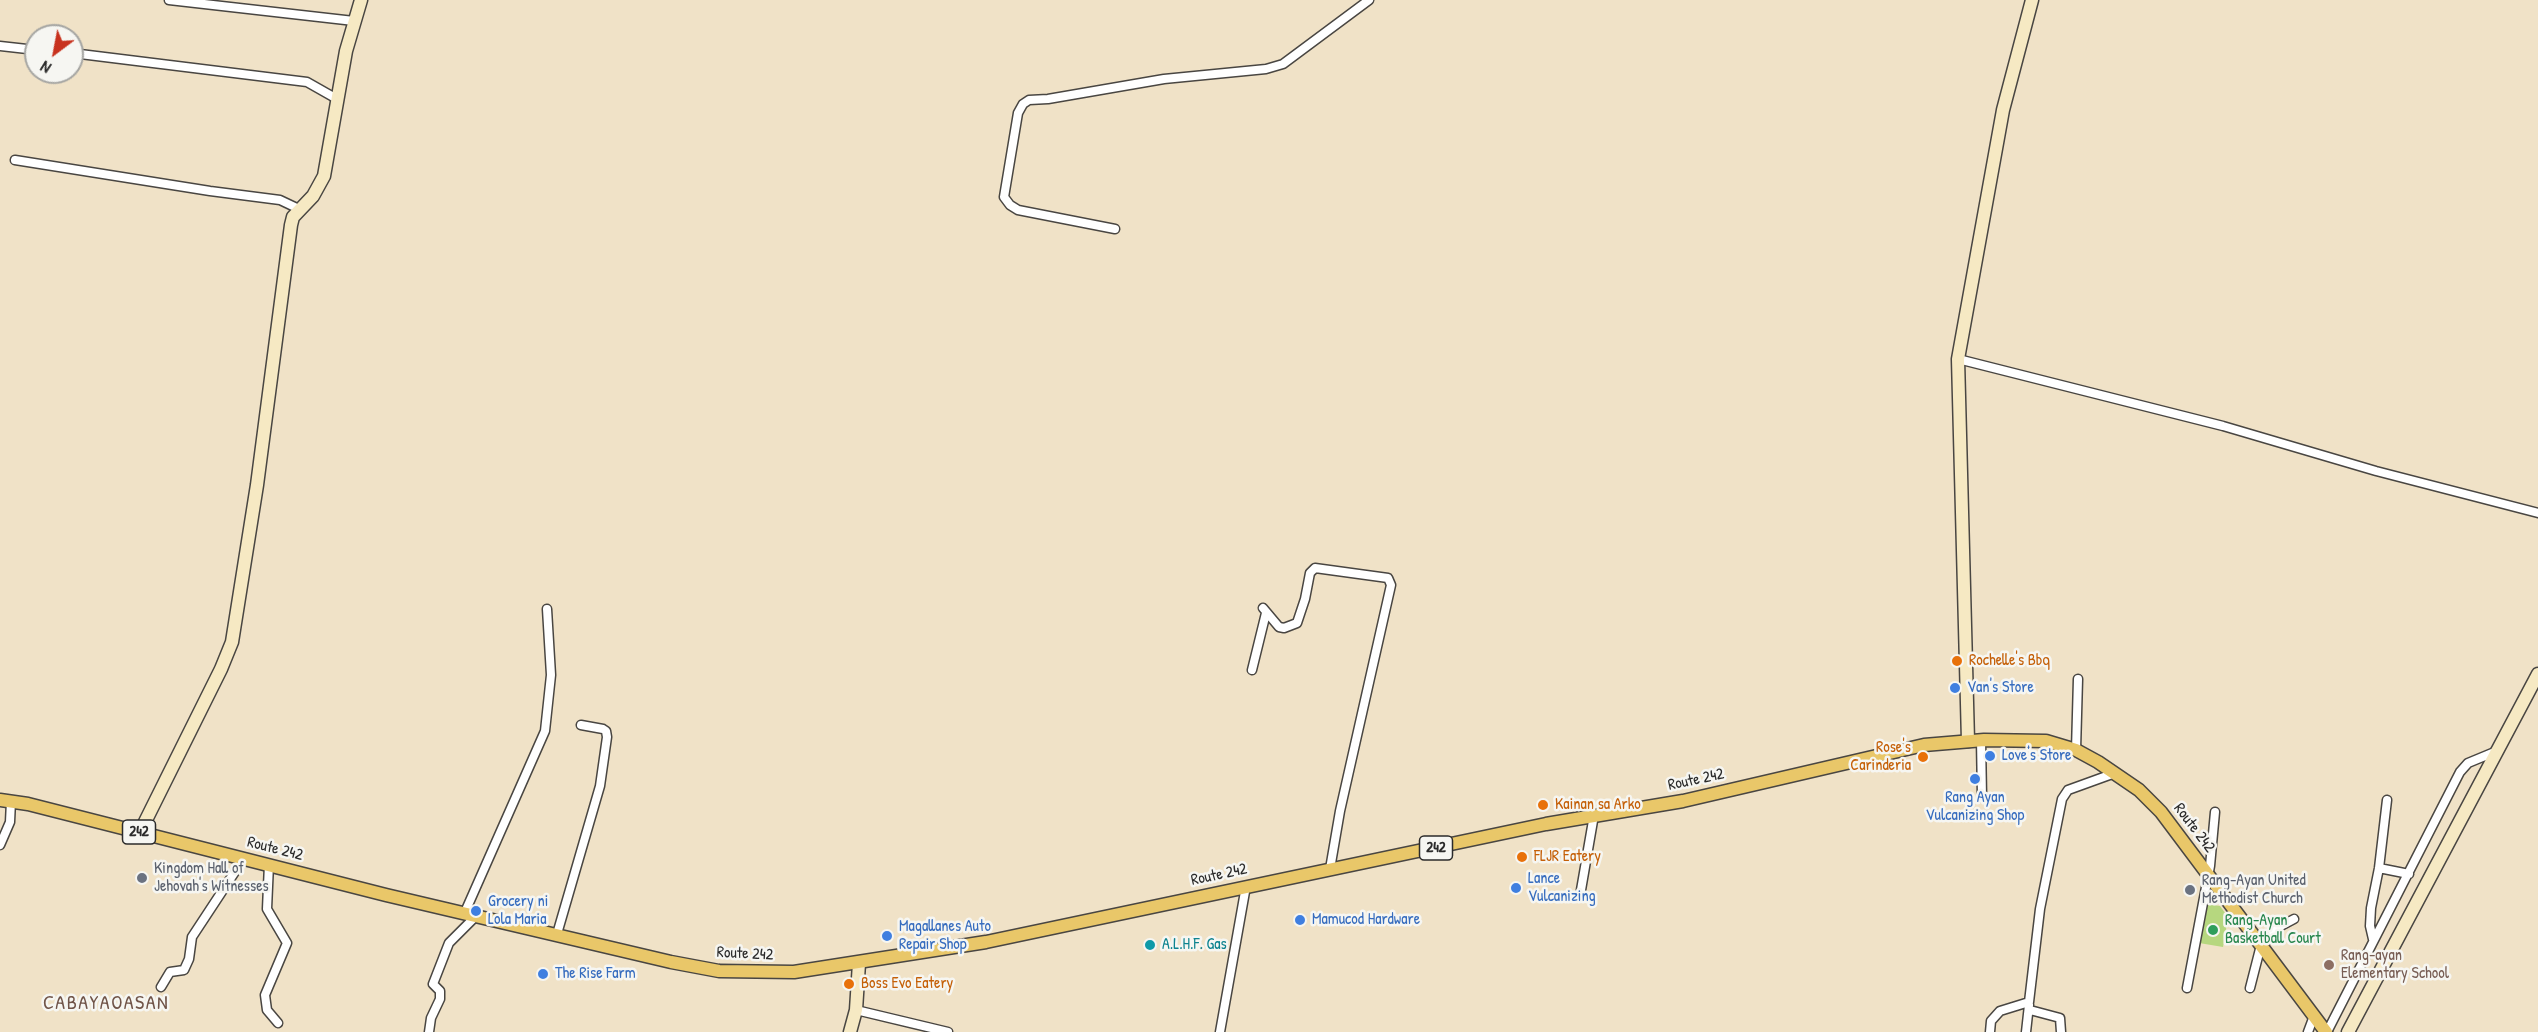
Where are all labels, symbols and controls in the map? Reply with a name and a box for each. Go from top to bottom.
north arrow [24,24,84,84]
text: N [36,56,55,79]
place label: Rochelle's Bbq [1969,651,2050,671]
marker: Rochelle's Bbq [1950,654,1964,668]
place label: Van's Store [1967,678,2034,698]
marker: Van's Store [1948,681,1962,695]
place label: Rose's Carinderia [1850,738,1911,776]
place label: Love's Store [2002,746,2071,766]
marker: Love's Store [1983,749,1997,763]
marker: Rose's Carinderia [1916,750,1930,764]
street label: Route 242 [1666,765,1726,795]
marker: Rang Ayan Vulcanizing Shop [1968,772,1982,786]
place label: Rang Ayan Vulcanizing Shop [1926,788,2024,826]
place label: Kainan sa Arko [1555,795,1641,815]
marker: Kainan sa Arko [1536,798,1550,812]
street label: Route 242 [2169,800,2219,856]
road number: 242 [122,820,156,844]
street label: Route 242 [245,833,305,865]
road number: 242 [1420,836,1452,860]
place label: FLJR Eatery [1534,847,1601,867]
marker: FLJR Eatery [1515,850,1529,864]
place label: Kingdom Hall of Jehovah's Witnesses [154,859,269,897]
street label: Route 242 [1189,860,1249,890]
place label: Lance Vulcanizing [1528,869,1596,907]
marker: Kingdom Hall of Jehovah's Witnesses [135,871,149,885]
place label: Rang-Ayan United Methodist Church [2202,871,2306,909]
marker: Lance Vulcanizing [1509,881,1523,895]
marker: Rang-Ayan United Methodist Church [2183,883,2197,897]
place label: Grocery ni Lola Maria [488,892,548,930]
marker: Grocery ni Lola Maria [469,904,483,918]
place label: Mamucod Hardware [1312,910,1420,930]
place label: Rang-Ayan Basketball Court [2225,911,2321,949]
marker: Mamucod Hardware [1293,913,1307,927]
place label: Magallanes Auto Repair Shop [899,917,991,955]
marker: Rang-Ayan Basketball Court [2206,923,2220,937]
marker: Magallanes Auto Repair Shop [880,929,894,943]
place label: A.L.H.F. Gas [1162,935,1227,955]
marker: A.L.H.F. Gas [1143,938,1157,952]
street label: Route 242 [716,943,774,965]
place label: Rang-ayan Elementary School [2341,946,2449,984]
marker: Rang-ayan Elementary School [2322,958,2336,972]
place label: The Rise Farm [555,964,636,984]
marker: The Rise Farm [536,967,550,981]
place label: Boss Evo Eatery [861,974,953,994]
marker: Boss Evo Eatery [842,977,856,991]
district label: CABAYAOASAN [43,992,169,1016]

